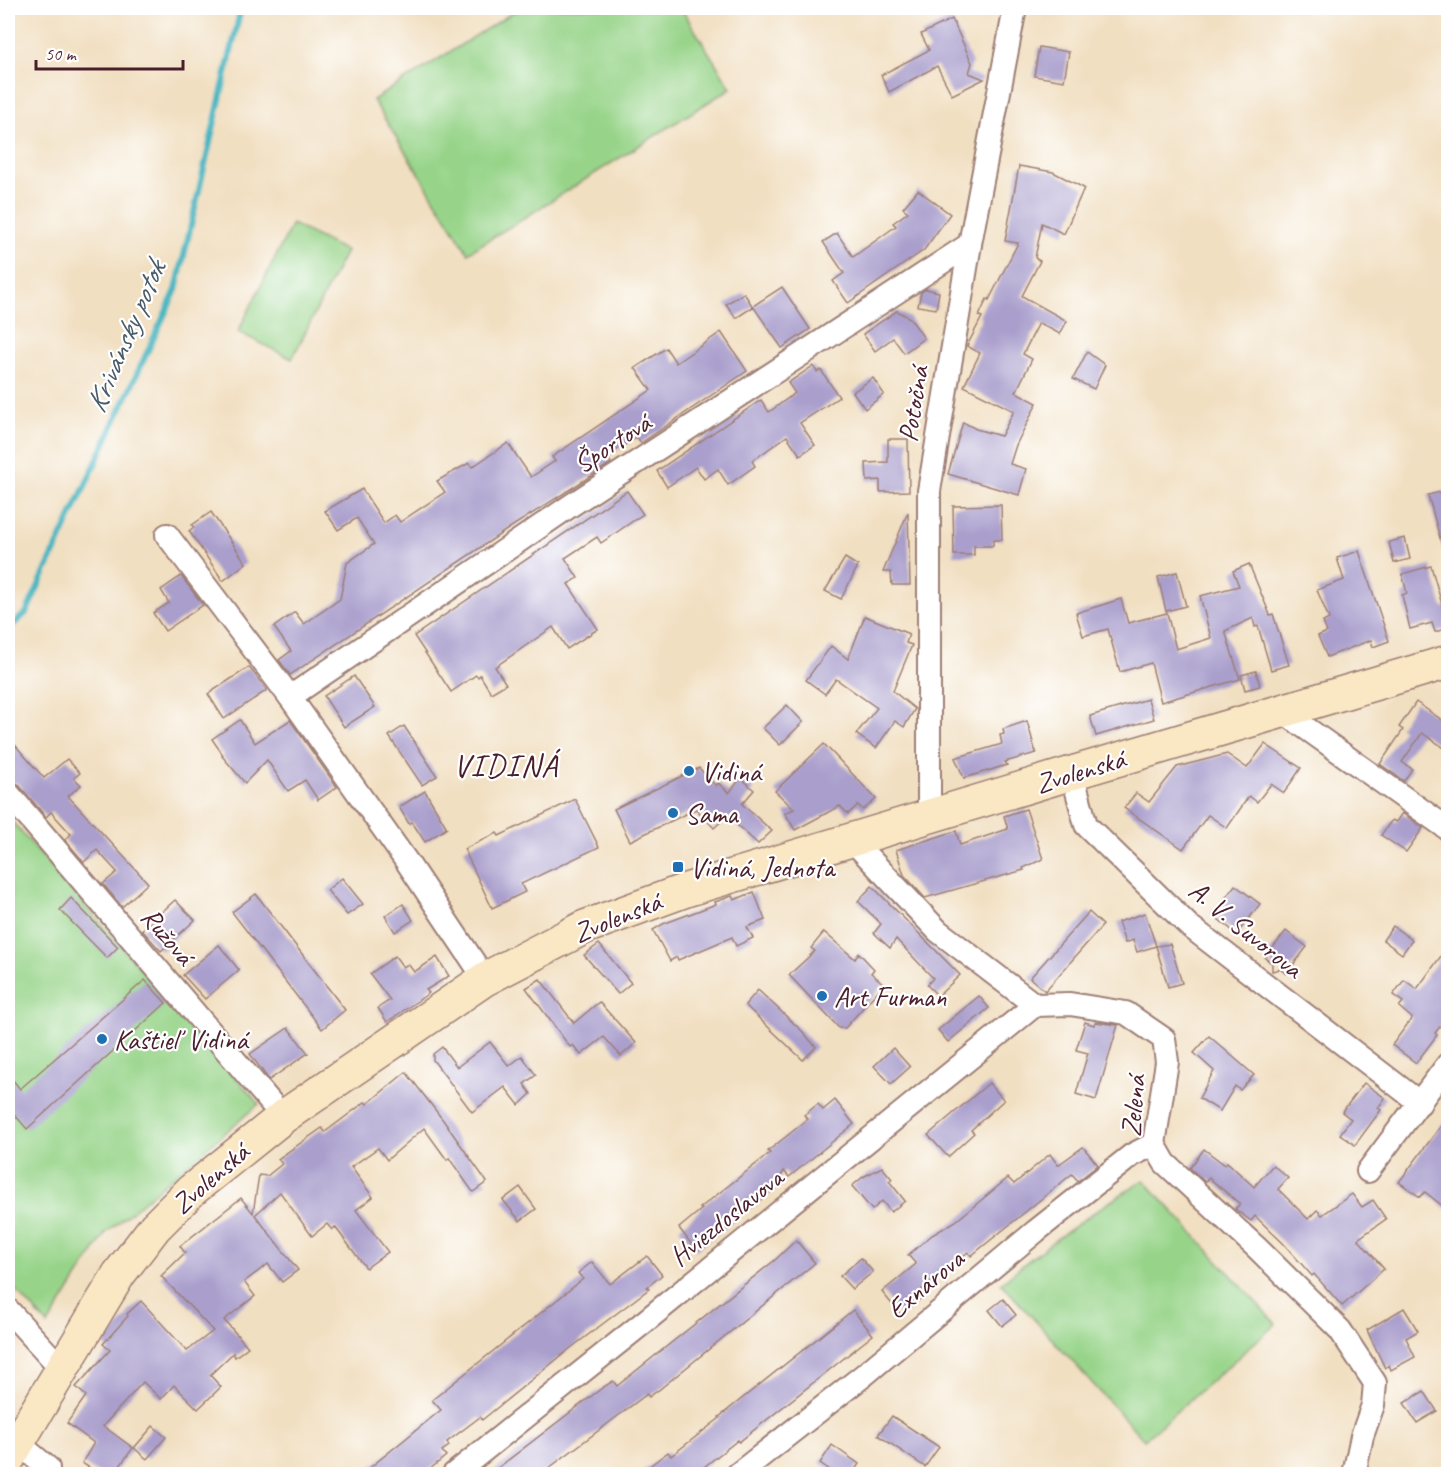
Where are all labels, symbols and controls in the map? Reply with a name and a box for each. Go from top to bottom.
scale bar [36,33,183,71]
text: 50 m [45,43,78,65]
water label: Krivánsky potok [76,251,176,418]
street label: Potočná [890,361,937,444]
street label: Športová [567,404,659,481]
street label: Zvolenská [1031,740,1132,801]
district label: VIDINÁ [453,745,561,786]
place label: Vidiná [701,754,764,789]
marker: Vidiná [682,764,696,778]
place label: Sama [685,796,739,831]
marker: Sama [666,806,680,820]
place label: Vidiná, Jednota [690,850,836,885]
marker: Vidiná, Jednota [671,860,685,874]
street label: A. V. Suvorova [1182,872,1311,987]
street label: Zvolenská [568,883,669,950]
street label: Ružová [134,900,204,974]
place label: Art Furman [834,979,947,1014]
marker: Art Furman [815,989,829,1003]
place label: Kaštieľ Vidiná [114,1022,250,1057]
marker: Kaštieľ Vidiná [95,1032,109,1046]
street label: Zelená [1113,1071,1153,1138]
street label: Zvolenská [164,1133,258,1221]
street label: Hviezdoslavova [662,1159,792,1273]
street label: Exnárova [879,1241,972,1326]

